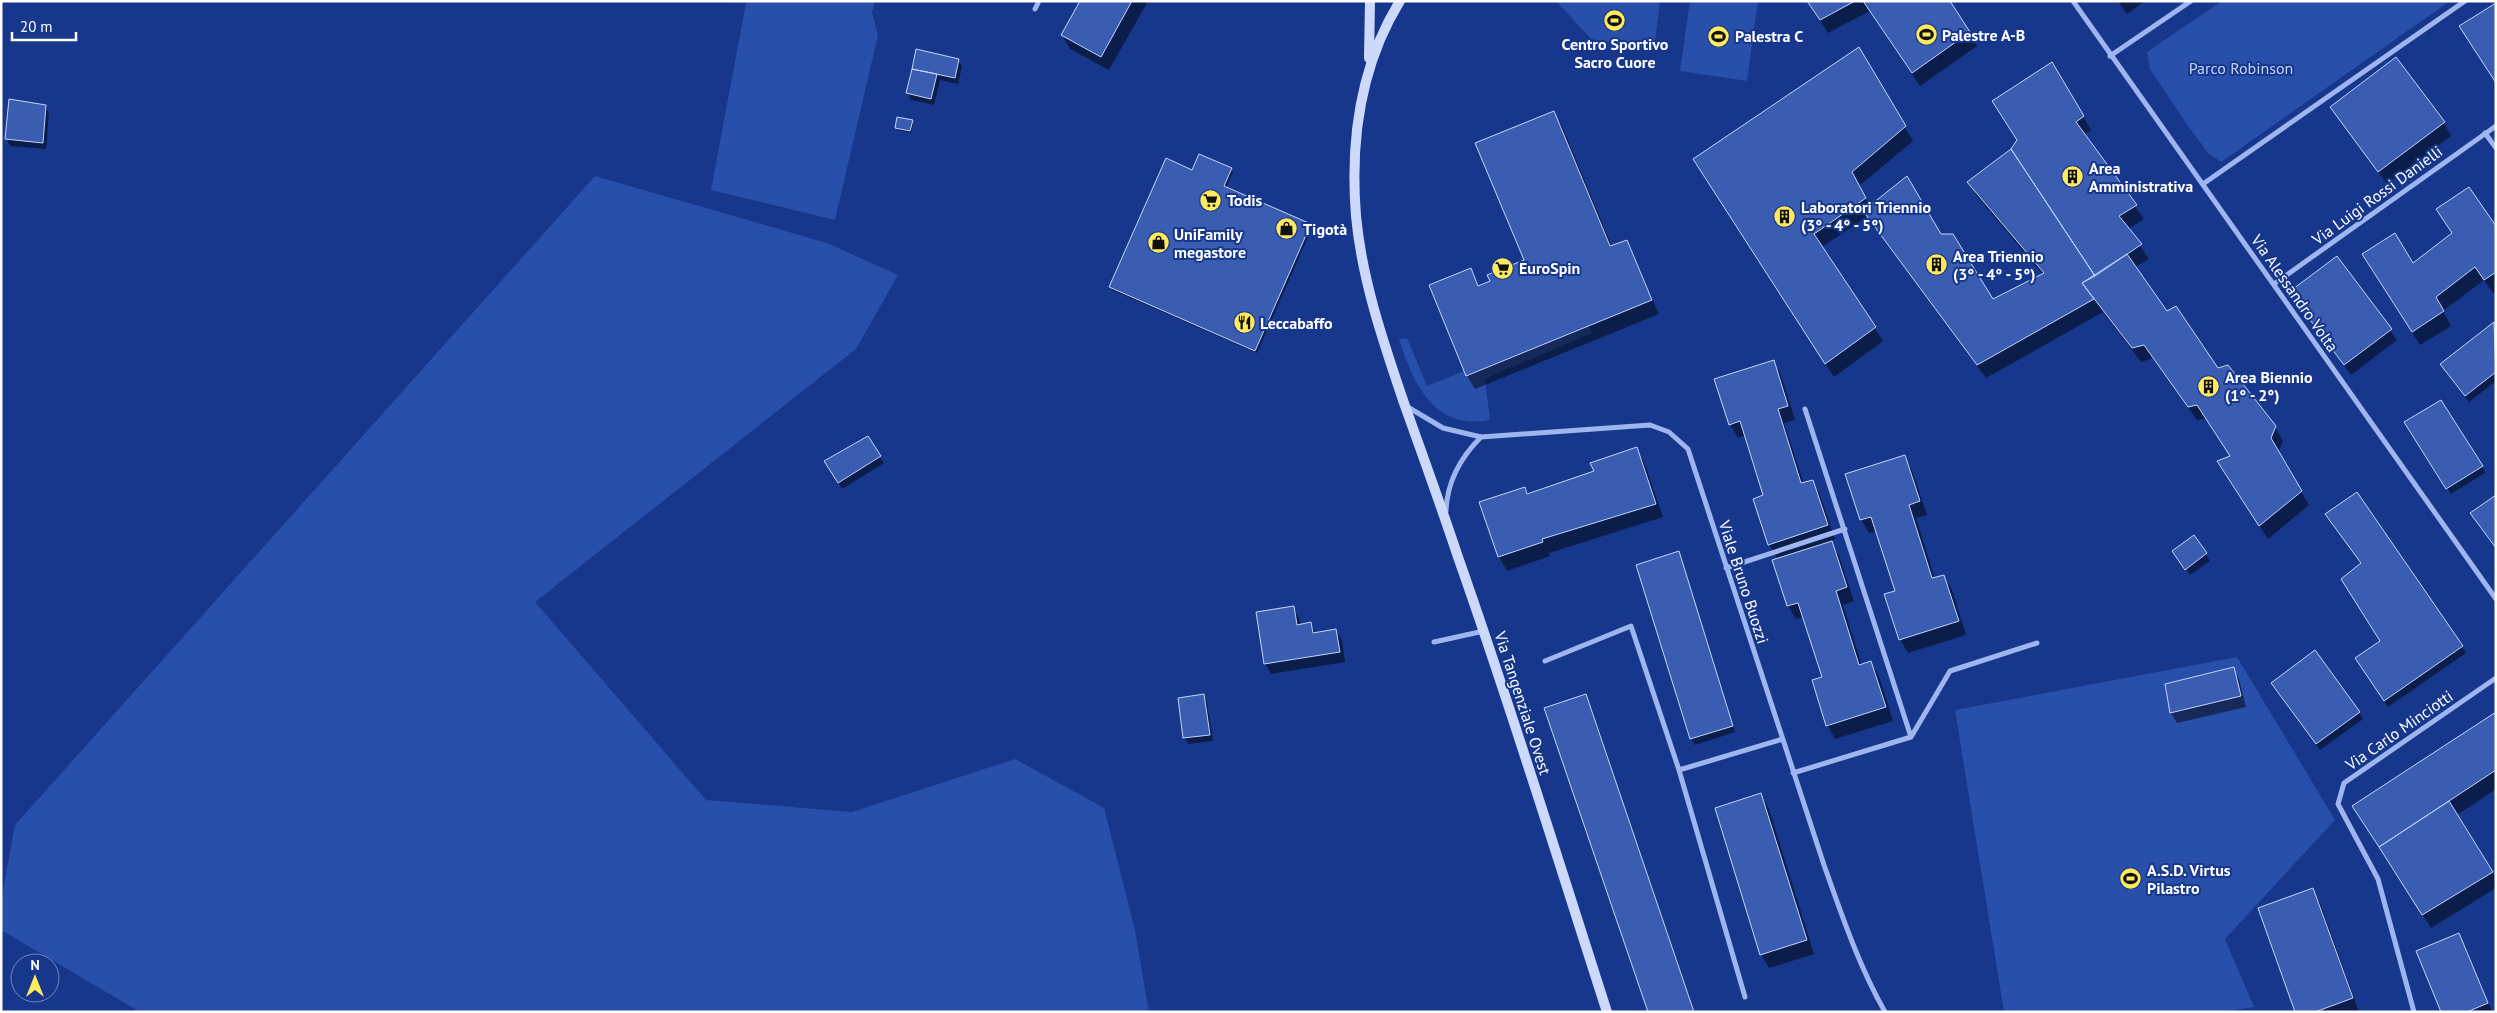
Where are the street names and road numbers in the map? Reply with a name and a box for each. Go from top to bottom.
street label: Via Luigi Rossi Danielli [2307,141,2446,250]
street label: Via Alessandro Volta [2246,230,2343,355]
street label: Viale Bruno Buozzi [1714,517,1773,646]
street label: Via Tangenziale Ovest [1490,628,1556,778]
street label: Via Carlo Minciotti [2341,686,2456,775]

